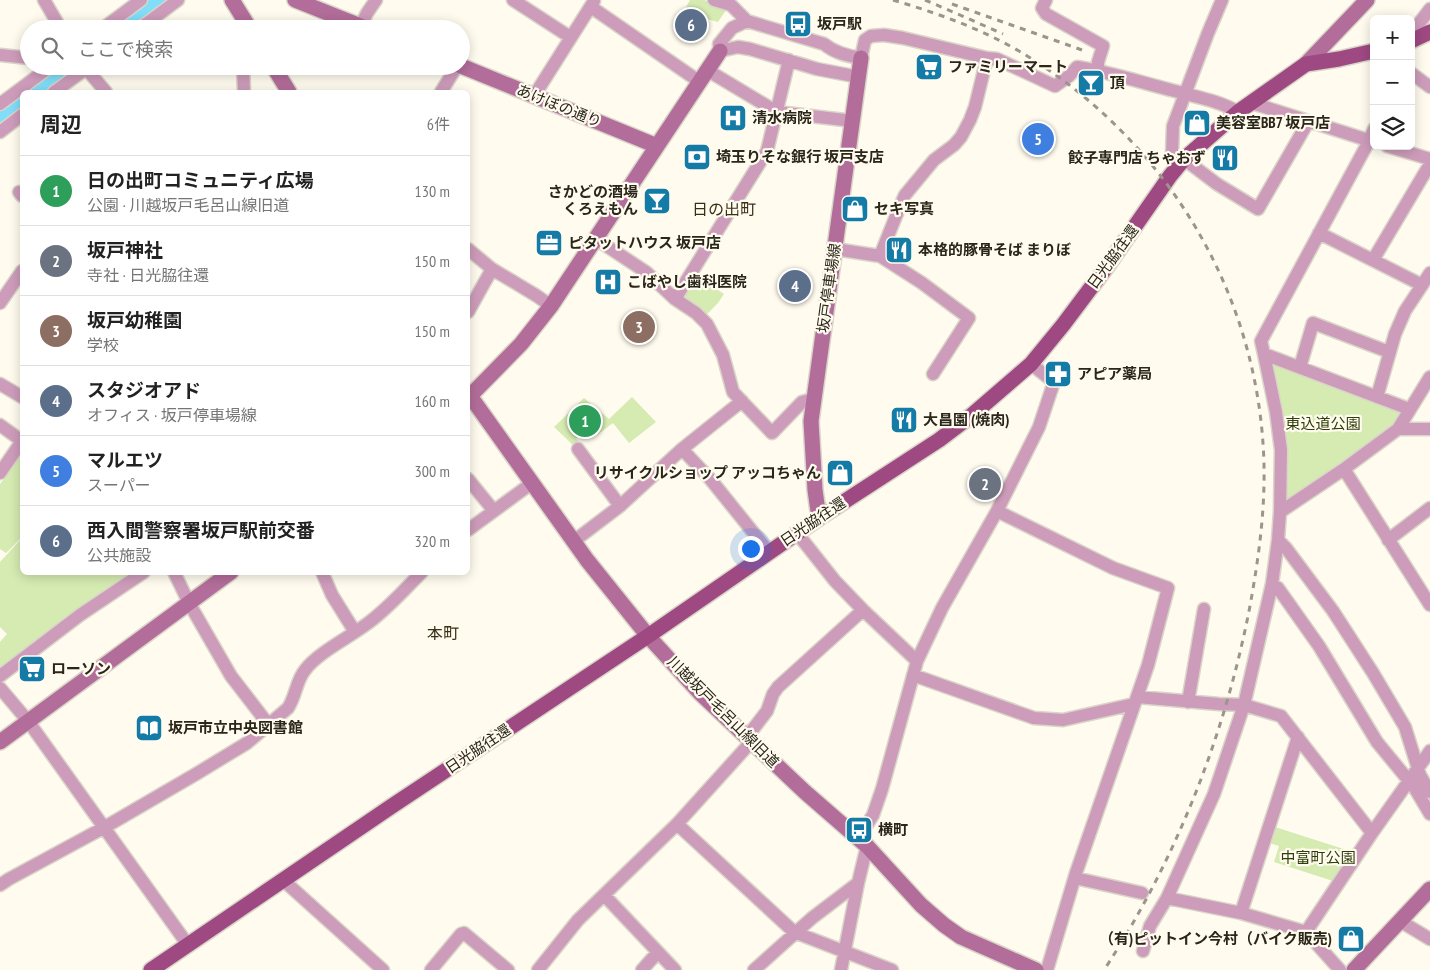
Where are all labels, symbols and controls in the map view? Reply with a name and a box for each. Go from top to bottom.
pin: 6 [675,6,707,44]
bus stop icon: 坂戸駅 [783,9,813,39]
place label: 坂戸駅 [817,14,862,33]
map controls [1370,15,1415,150]
button: + [1370,15,1415,60]
search box [20,20,470,75]
icon: search [38,34,66,62]
text: ここで検索 [78,37,173,61]
supermarket icon: ファミリーマート [914,52,944,82]
place label: ファミリーマート [948,57,1068,76]
button: − [1370,60,1415,105]
bar icon: 頂 [1076,68,1106,98]
place label: 頂 [1110,73,1125,92]
street label: あけぼの通り [514,80,604,131]
hospital icon: 清水病院 [718,103,748,133]
button: layers [1370,105,1415,150]
place label: 清水病院 [752,108,812,127]
shop icon: 美容室BB7 坂戸店 [1182,108,1212,138]
text: 周辺 [40,111,82,138]
place label: 美容室BB7 坂戸店 [1216,113,1330,132]
text: 6件 [427,114,450,134]
pin: 5 [1022,120,1054,158]
bank icon: 埼玉りそな銀行 坂戸支店 [682,142,712,172]
restaurant icon: 餃子専門店 ちゃおず [1210,143,1240,173]
place label: 埼玉りそな銀行 坂戸支店 [716,147,884,166]
place label: 餃子専門店 ちゃおず [1068,148,1206,167]
text: 日の出町コミュニティ広場 [87,168,314,192]
text: 1 [52,181,60,201]
text: 130 m [415,181,450,201]
place label: さかどの酒場 くろえもん [548,182,638,218]
bar icon: さかどの酒場 くろえもん [642,186,672,216]
shop icon: セキ写真 [840,194,870,224]
text: 公園 · 川越坂戸毛呂山線旧道 [87,195,289,215]
district label: 日の出町 [692,199,756,219]
place label: セキ写真 [874,199,934,218]
street label: 日光脇往還 [1083,221,1142,293]
office icon: ピタットハウス 坂戸店 [534,228,564,258]
place label: ピタットハウス 坂戸店 [568,233,721,252]
restaurant icon: 本格的豚骨そば まりぼ [884,235,914,265]
text: 坂戸神社 [87,238,163,262]
place label: 本格的豚骨そば まりぼ [918,240,1071,259]
street label: 坂戸停車場線 [813,242,844,334]
text: 2 [52,251,60,271]
text: 150 m [415,251,450,271]
text: 寺社 · 日光脇往還 [87,265,209,285]
hospital icon: こばやし歯科医院 [593,267,623,297]
pin: 4 [779,267,811,305]
place label: こばやし歯科医院 [627,272,747,291]
text: 坂戸幼稚園 [87,308,182,332]
pin: 3 [623,308,655,346]
text: 3 [52,321,60,341]
text: 150 m [415,321,450,341]
text: 学校 [87,335,119,355]
pharmacy icon: アピア薬局 [1043,359,1073,389]
place label: アピア薬局 [1077,364,1152,383]
text: スタジオアド [87,378,201,402]
text: 4 [52,391,60,411]
text: 160 m [415,391,450,411]
pin: 1 [569,402,601,440]
text: オフィス · 坂戸停車場線 [87,405,257,425]
restaurant icon: 大昌園 (焼肉) [889,405,919,435]
place label: 大昌園 (焼肉) [923,410,1009,429]
park label: 東込道公園 [1285,414,1361,433]
text: マルエツ [87,448,163,472]
shop icon: リサイクルショップ アッコちゃん [825,458,855,488]
text: 5 [52,461,60,481]
text: 300 m [415,461,450,481]
place label: リサイクルショップ アッコちゃん [594,463,821,482]
pin: 2 [969,465,1001,503]
text: スーパー [87,475,151,495]
street label: 日光脇往還 [776,493,849,550]
text: 西入間警察署坂戸駅前交番 [87,518,315,542]
text: 6 [52,531,60,551]
text: 320 m [415,531,450,551]
your location [738,536,764,562]
text: 公共施設 [87,545,151,565]
district label: 本町 [427,623,459,643]
street label: 川越坂戸毛呂山線旧道 [664,652,783,771]
supermarket icon: ローソン [17,654,47,684]
place label: ローソン [51,659,111,678]
library icon: 坂戸市立中央図書館 [134,713,164,743]
place label: 坂戸市立中央図書館 [168,718,303,737]
street label: 日光脇往還 [441,720,514,777]
bus stop icon: 横町 [844,815,874,845]
place label: 横町 [878,820,908,839]
park label: 中富町公園 [1280,848,1356,867]
shop icon: （有)ピットイン今村（バイク販売) [1336,924,1366,954]
place label: （有)ピットイン今村（バイク販売) [1099,929,1332,948]

